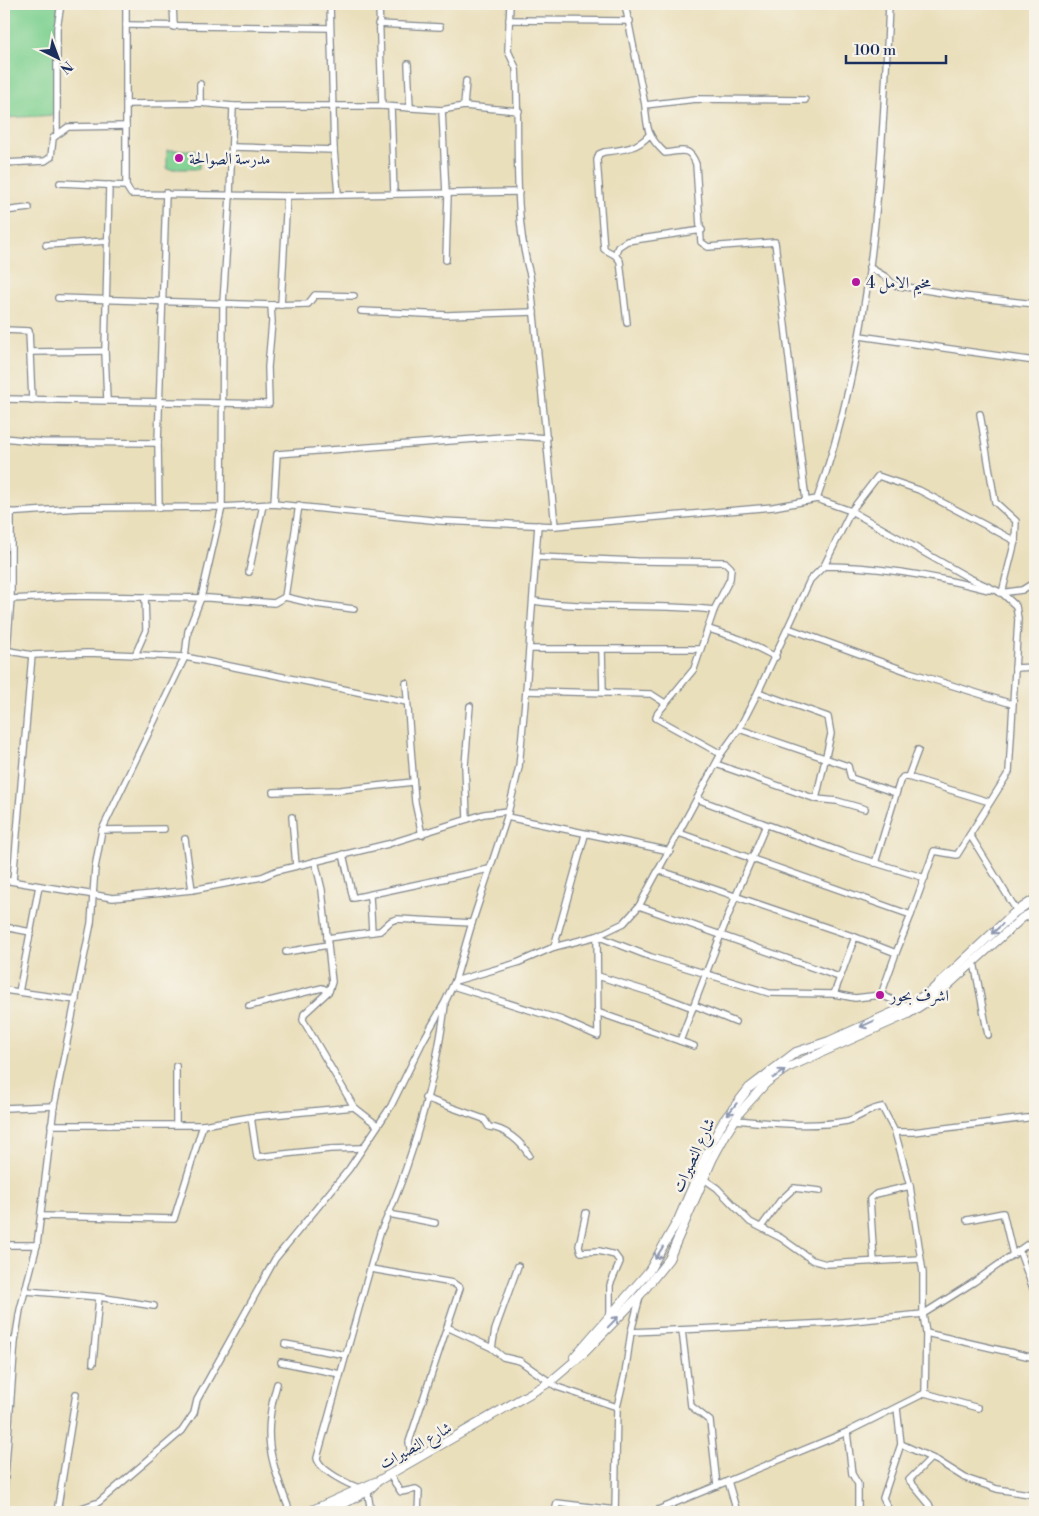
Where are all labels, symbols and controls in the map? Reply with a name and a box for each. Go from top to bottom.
north arrow [32,32,82,82]
scale bar [846,32,946,64]
text: 100 m [854,41,896,60]
text: N [56,57,76,77]
place label: مدرسة الصوالحة [189,149,271,169]
marker: مدرسة الصوالحة [173,152,185,164]
place label: مخيم الامل 4 [866,273,931,299]
marker: مخيم الامل 4 [850,276,862,288]
one-way arrow [990,923,1003,935]
place label: اشرف بحور [888,986,949,1006]
marker: اشرف بحور [874,989,886,1001]
one-way arrow [860,1019,875,1029]
one-way arrow [772,1069,786,1079]
one-way arrow [727,1102,738,1115]
street label: شارع النصيرات [668,1115,723,1197]
one-way arrow [654,1246,664,1260]
one-way arrow [607,1316,619,1328]
street label: شارع النصيرات [376,1418,457,1477]

